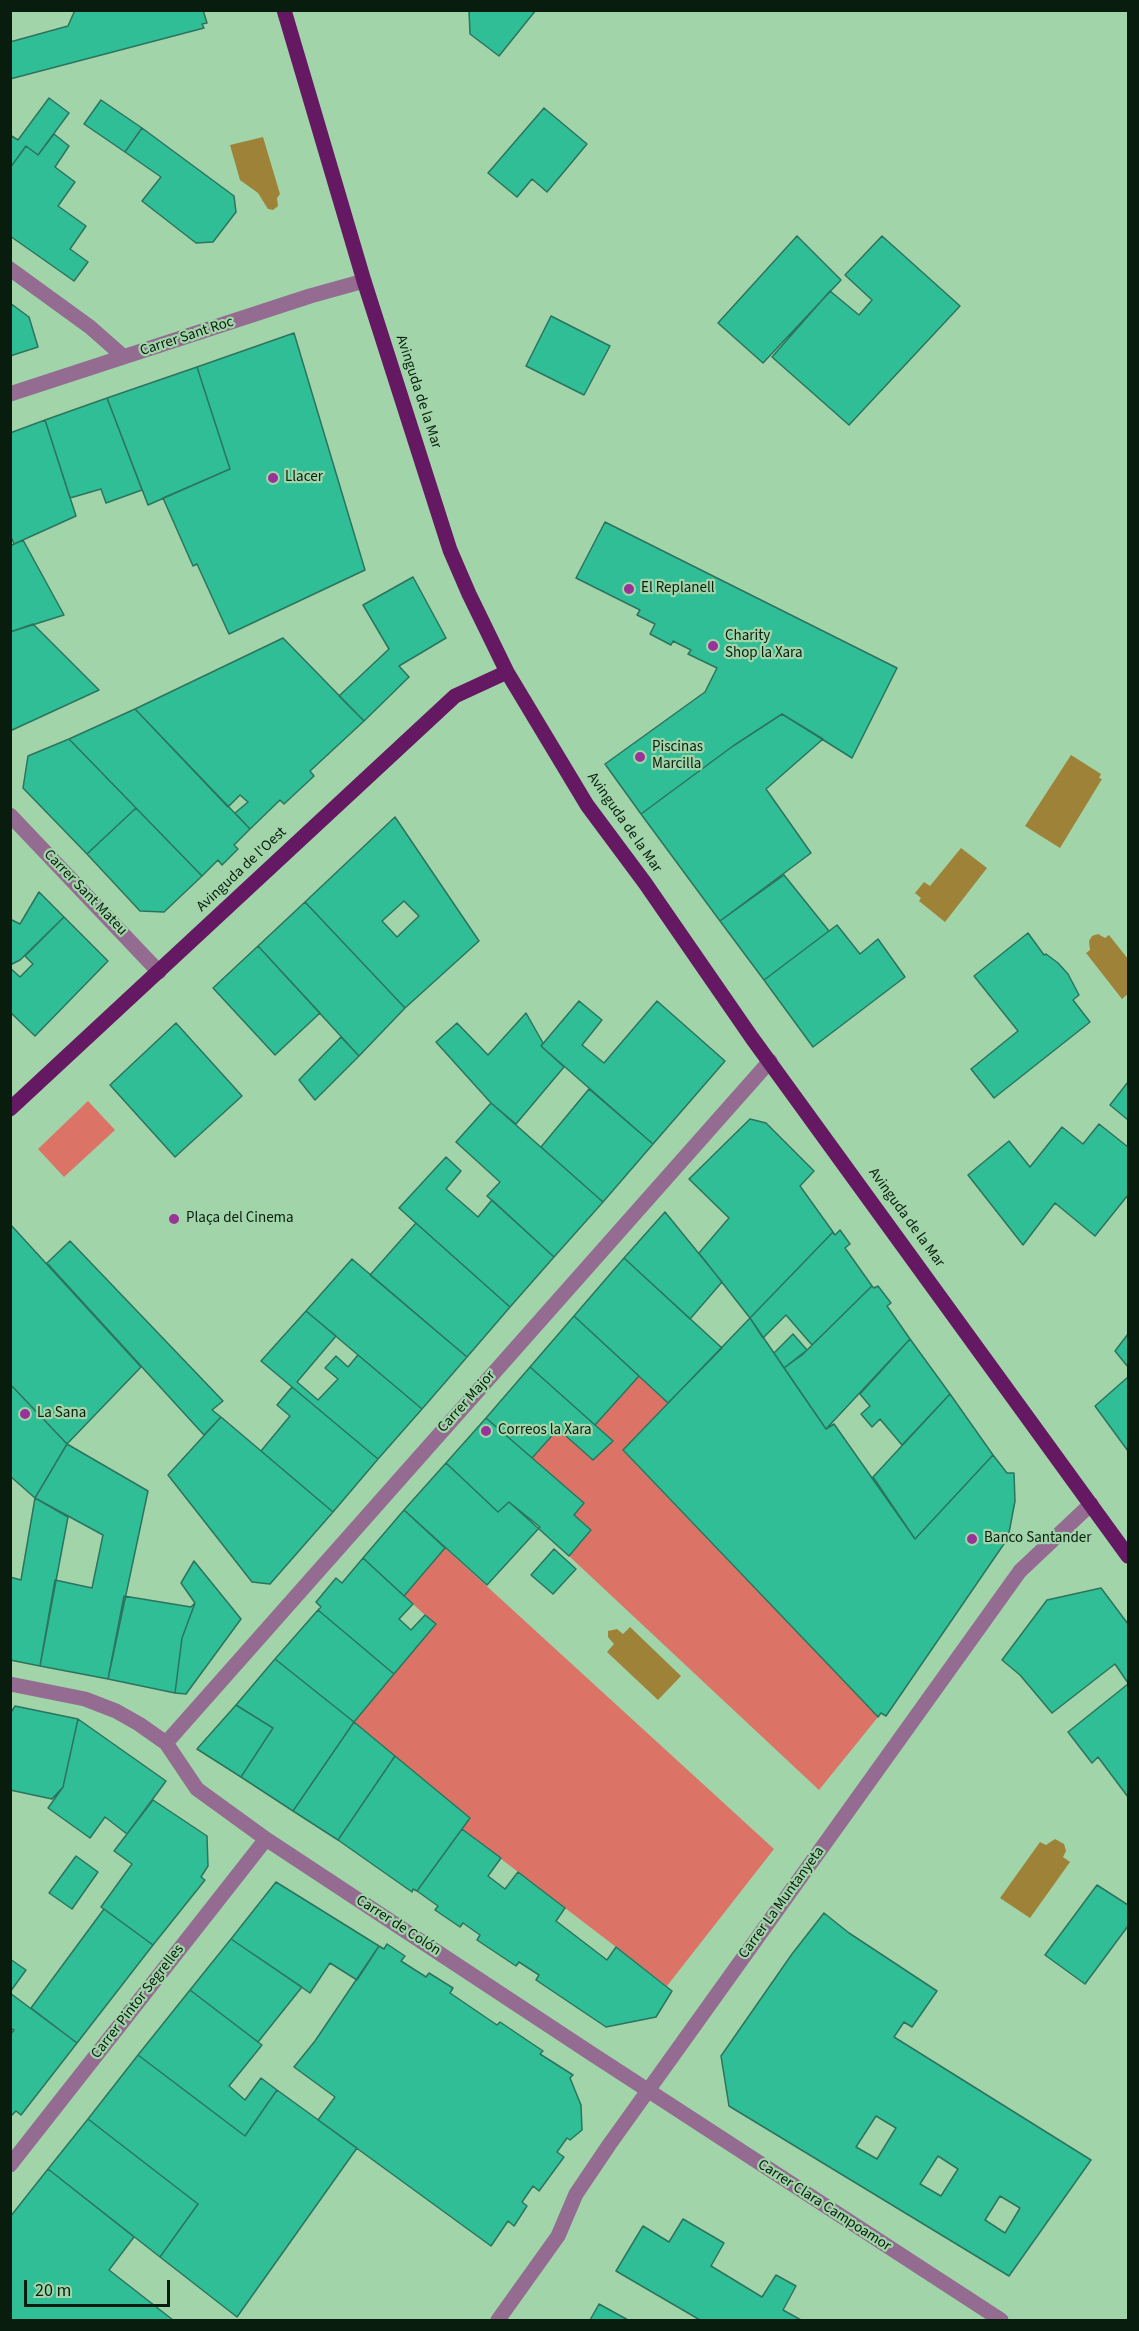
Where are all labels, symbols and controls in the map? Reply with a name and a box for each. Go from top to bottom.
street label: Carrer Sant Roc [138,313,236,361]
street label: Avinguda de la Mar [391,333,445,451]
place label: Llacer [285,469,323,487]
marker: Llacer [266,471,280,485]
place label: El Replanell [641,580,715,598]
marker: El Replanell [622,582,636,596]
place label: Charity Shop la Xara [725,628,803,663]
marker: Charity Shop la Xara [706,639,720,653]
place label: Piscinas Marcilla [652,739,703,774]
marker: Piscinas Marcilla [633,750,647,764]
street label: Avinguda de la Mar [583,769,665,877]
street label: Avinguda de l'Oest [193,824,291,916]
street label: Carrer Sant Mateu [39,846,131,940]
street label: Avinguda de la Mar [864,1165,948,1271]
place label: Plaça del Cinema [186,1210,294,1228]
marker: Plaça del Cinema [167,1212,181,1226]
street label: Carrer Major [434,1367,500,1437]
place label: La Sana [37,1405,86,1423]
marker: La Sana [18,1407,32,1421]
place label: Correos la Xara [498,1422,592,1440]
marker: Correos la Xara [479,1424,493,1438]
place label: Banco Santander [984,1530,1091,1548]
marker: Banco Santander [965,1532,979,1546]
street label: Carrer La Muntanyeta [735,1843,829,1963]
street label: Carrer de Colón [352,1892,444,1960]
street label: Carrer Pintor Segrelles [88,1941,188,2063]
street label: Carrer Clara Campoamor [754,2156,894,2256]
scale bar [27,2268,172,2306]
text: 20 m [35,2278,71,2303]

